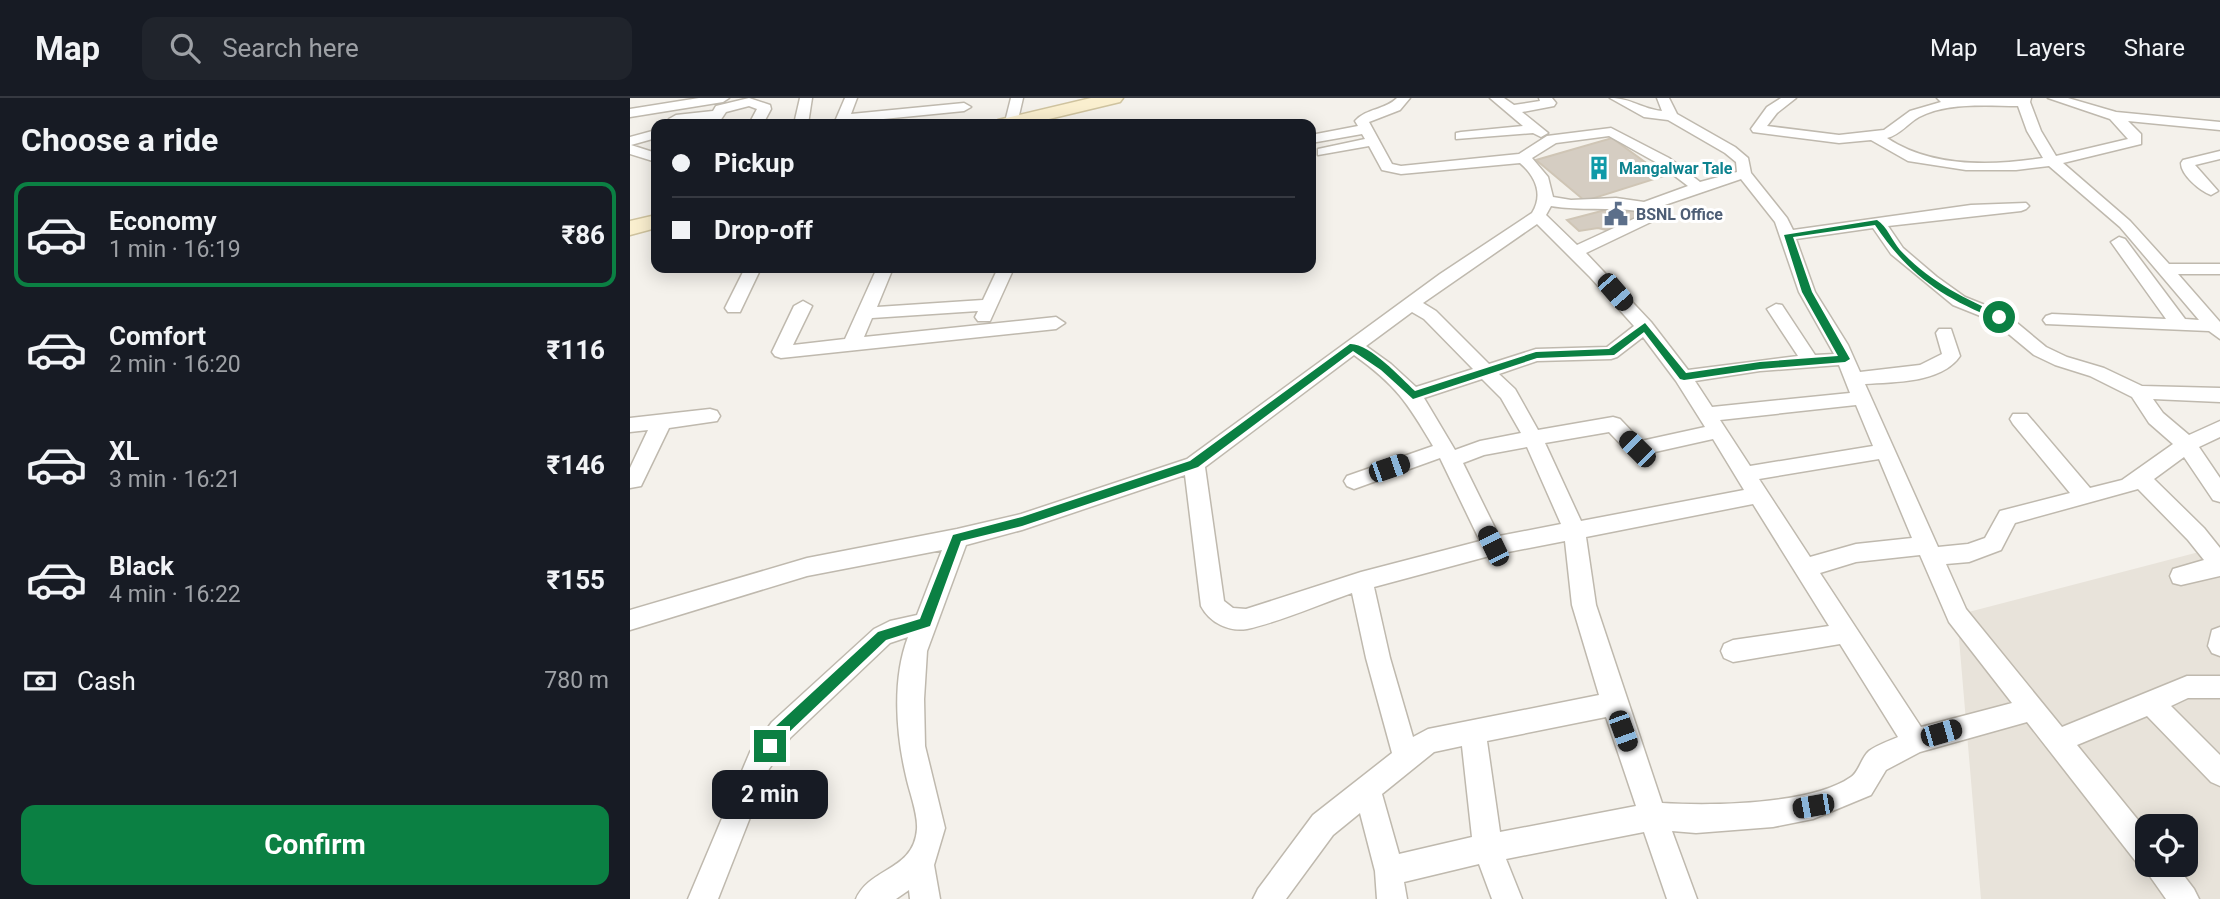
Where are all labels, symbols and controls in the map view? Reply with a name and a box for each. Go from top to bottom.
search box [142,17,632,80]
text: Map [35,29,100,68]
icon: search [166,29,204,67]
text: Search here [222,33,359,63]
text: Map [1930,34,1978,62]
text: Layers [2016,34,2086,62]
text: Share [2124,34,2185,62]
text: Choose a ride [21,121,218,159]
text: Pickup [714,148,794,178]
building icon: Mangalwar Tale [1585,154,1613,182]
place label: Mangalwar Tale [1619,159,1733,178]
public building icon: BSNL Office [1602,200,1630,228]
icon: car [25,203,88,266]
place label: BSNL Office [1636,205,1723,224]
text: Economy [109,206,216,236]
text: Drop-off [714,215,813,245]
text: ₹86 [561,220,605,250]
text: 1 min · 16:19 [109,236,241,263]
car [1594,269,1637,315]
route start [1983,301,2015,333]
icon: car [25,318,88,381]
text: Comfort [109,321,206,351]
text: ₹116 [547,335,605,365]
text: 2 min · 16:20 [109,351,241,378]
car [1615,427,1660,471]
icon: car [25,433,88,496]
text: XL [109,436,140,466]
text: ₹146 [547,450,605,480]
car [1366,451,1413,485]
text: 3 min · 16:21 [109,466,241,493]
car [1475,523,1512,569]
icon: car [25,548,88,611]
text: Black [109,551,174,581]
text: ₹155 [547,565,605,595]
text: 4 min · 16:22 [109,581,241,608]
icon: cash [21,662,59,700]
text: Cash [77,666,136,696]
text: 780 m [544,667,609,694]
car [1606,708,1641,754]
car [1918,717,1965,749]
route end [754,730,786,762]
callout: 2 min [712,770,828,820]
text: 2 min [741,781,799,808]
car [1791,792,1836,820]
button: Confirm [21,805,609,885]
map controls [2135,814,2198,877]
button: locate [2135,814,2198,877]

